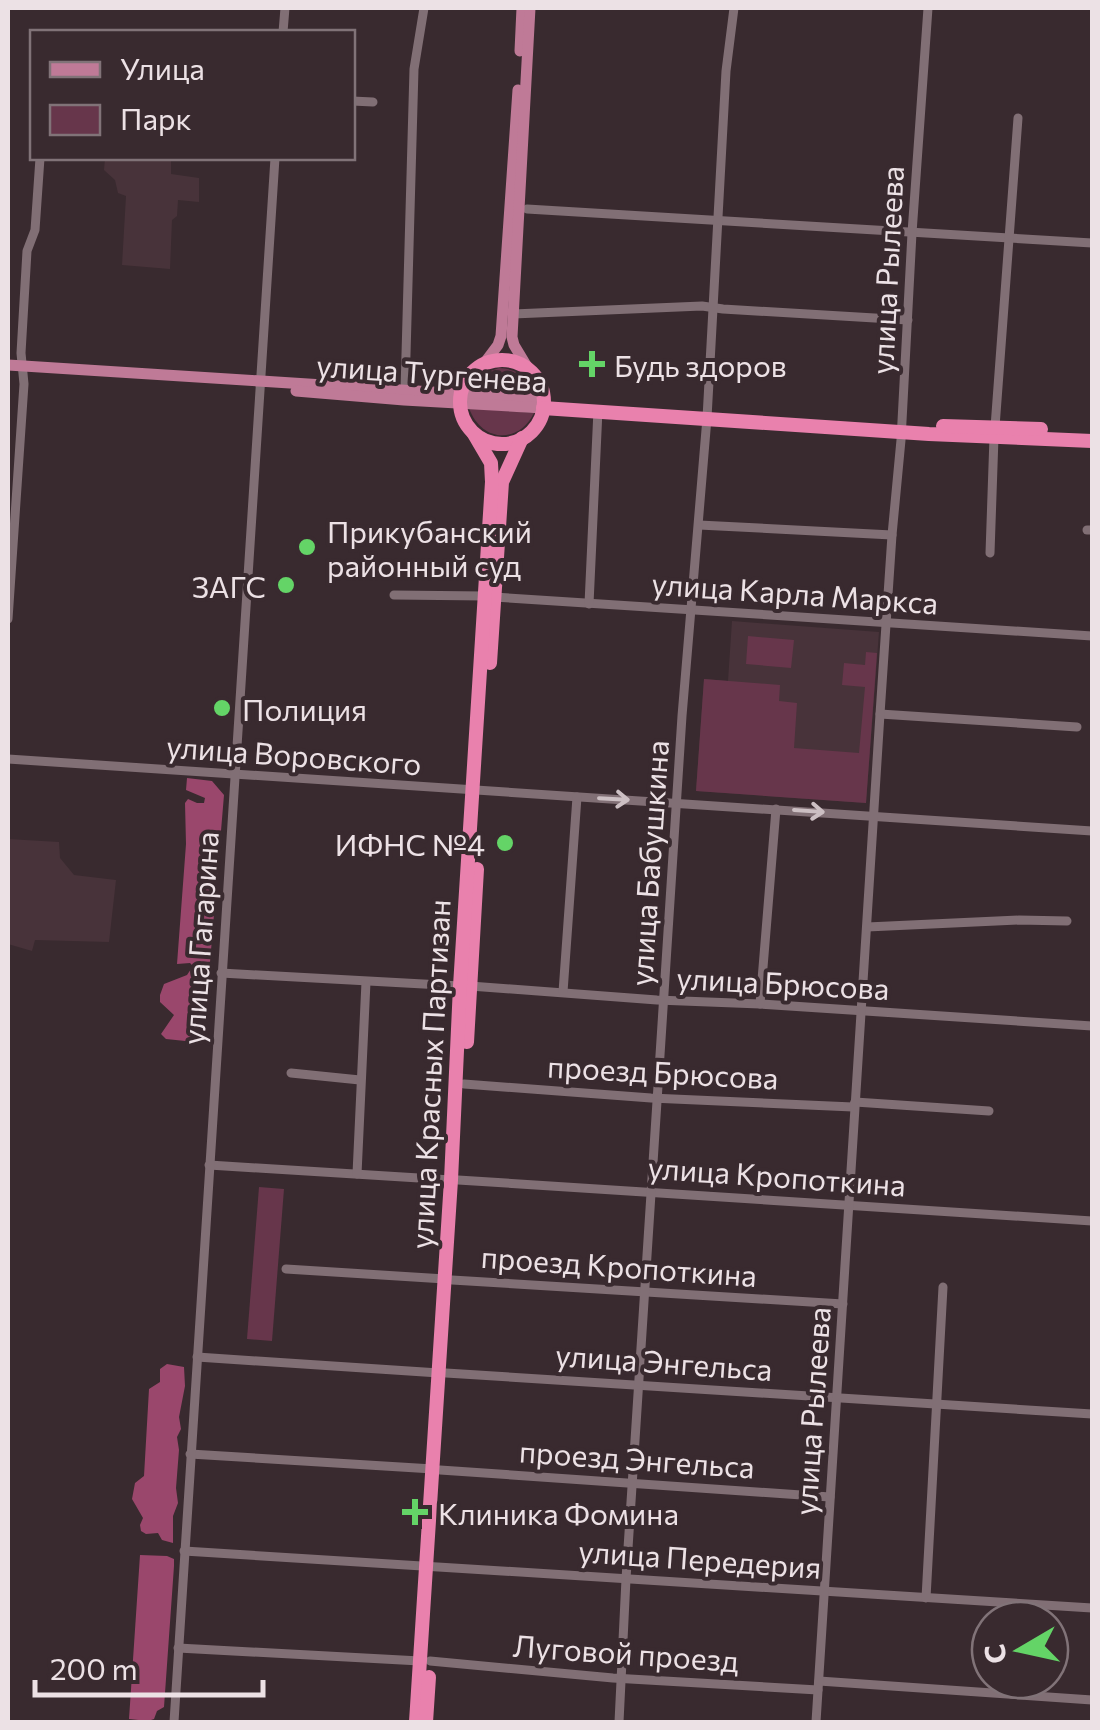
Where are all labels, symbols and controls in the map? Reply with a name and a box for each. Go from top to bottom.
legend [30,30,355,160]
text: Улица [120,49,205,86]
text: Парк [120,99,192,136]
street label: улица Рылеева [862,165,910,375]
street label: улица Тургенева [315,345,549,399]
place label: Будь здоров [614,346,787,383]
marker: Будь здоров [579,351,605,377]
place label: Прикубанский районный суд [327,512,532,583]
marker: Прикубанский районный суд [296,536,318,558]
street label: улица Карла Маркса [651,564,939,620]
place label: ЗАГС [192,567,266,604]
marker: ЗАГС [275,574,297,596]
place label: Полиция [242,690,367,727]
marker: Полиция [211,697,233,719]
street label: улица Воровского [165,727,423,781]
street label: улица Бабушкина [621,739,675,987]
one-way arrow [598,790,630,809]
one-way arrow [792,802,824,821]
place label: ИФНС №4 [335,825,485,862]
street label: улица Гагарина [173,830,225,1046]
marker: ИФНС №4 [494,832,516,854]
street label: улица Красных Партизан [401,898,457,1250]
street label: улица Брюсова [676,958,890,1006]
street label: проезд Брюсова [547,1046,779,1096]
street label: улица Кропоткина [647,1148,907,1202]
street label: проезд Кропоткина [480,1237,758,1293]
street label: улица Рылеева [785,1306,837,1516]
street label: улица Энгельса [554,1335,774,1387]
street label: проезд Энгельса [518,1431,756,1485]
place label: Клиника Фомина [438,1494,679,1531]
marker: Клиника Фомина [402,1499,428,1525]
street label: улица Передерия [577,1531,823,1585]
north arrow [970,1600,1070,1700]
street label: Луговой проезд [512,1626,740,1678]
scale bar [35,1635,262,1697]
text: С [976,1642,1013,1666]
text: 200 m [50,1649,138,1686]

